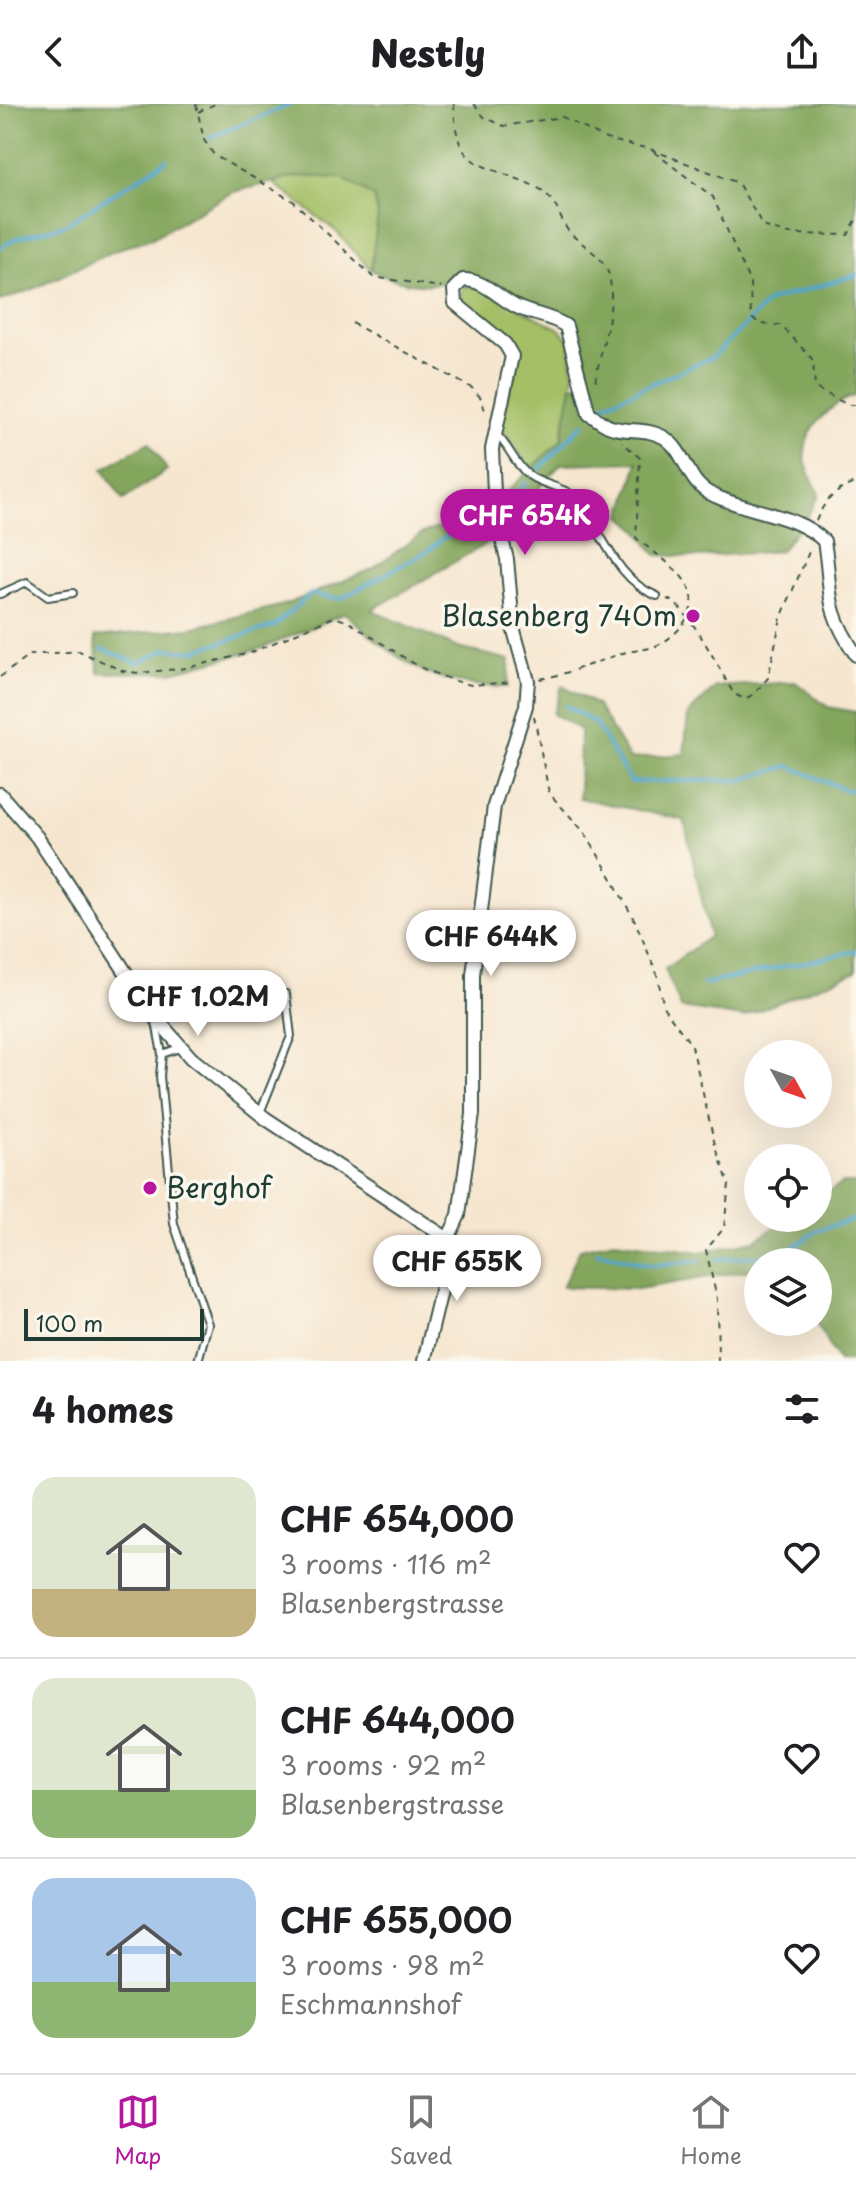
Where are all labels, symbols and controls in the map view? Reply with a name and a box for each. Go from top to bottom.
text: Nestly [371,25,485,79]
icon: back [32,30,76,74]
icon: share [780,30,824,74]
pin: CHF 654K [442,489,608,557]
text: CHF 654K [458,495,592,534]
place label: Blasenberg 740m [441,593,677,636]
marker: Blasenberg 740m [684,607,702,625]
pin: CHF 644K [408,910,574,978]
text: CHF 644K [424,916,558,955]
pin: CHF 1.02M [106,970,290,1038]
text: CHF 1.02M [127,976,269,1015]
north arrow [744,1040,832,1128]
map controls [744,1040,832,1336]
button: locate [744,1144,832,1232]
place label: Berghof [166,1165,273,1208]
marker: Berghof [141,1179,159,1197]
pin: CHF 655K [374,1235,540,1303]
text: CHF 655K [391,1241,523,1280]
button: layers [744,1248,832,1336]
scale bar [24,1305,204,1341]
text: 100 m [36,1306,103,1339]
text: 4 homes [32,1383,174,1435]
icon: filters [780,1387,824,1431]
text: CHF 654,000 [280,1492,514,1544]
icon: home [96,1509,192,1605]
icon: heart [780,1535,824,1579]
text: 3 rooms · 116 m² [280,1544,492,1583]
text: Blasenbergstrasse [280,1583,504,1622]
text: CHF 644,000 [280,1693,515,1745]
icon: home [96,1710,192,1806]
icon: heart [780,1736,824,1780]
text: 3 rooms · 92 m² [280,1745,486,1784]
text: Blasenbergstrasse [280,1784,504,1823]
text: CHF 655,000 [280,1893,512,1945]
icon: home [96,1910,192,2006]
icon: heart [780,1936,824,1980]
text: 3 rooms · 98 m² [280,1945,485,1984]
text: Eschmannshof [280,1984,461,2023]
tab: Map [114,2090,161,2171]
tab: Saved [390,2090,452,2171]
tab: Home [681,2090,742,2171]

